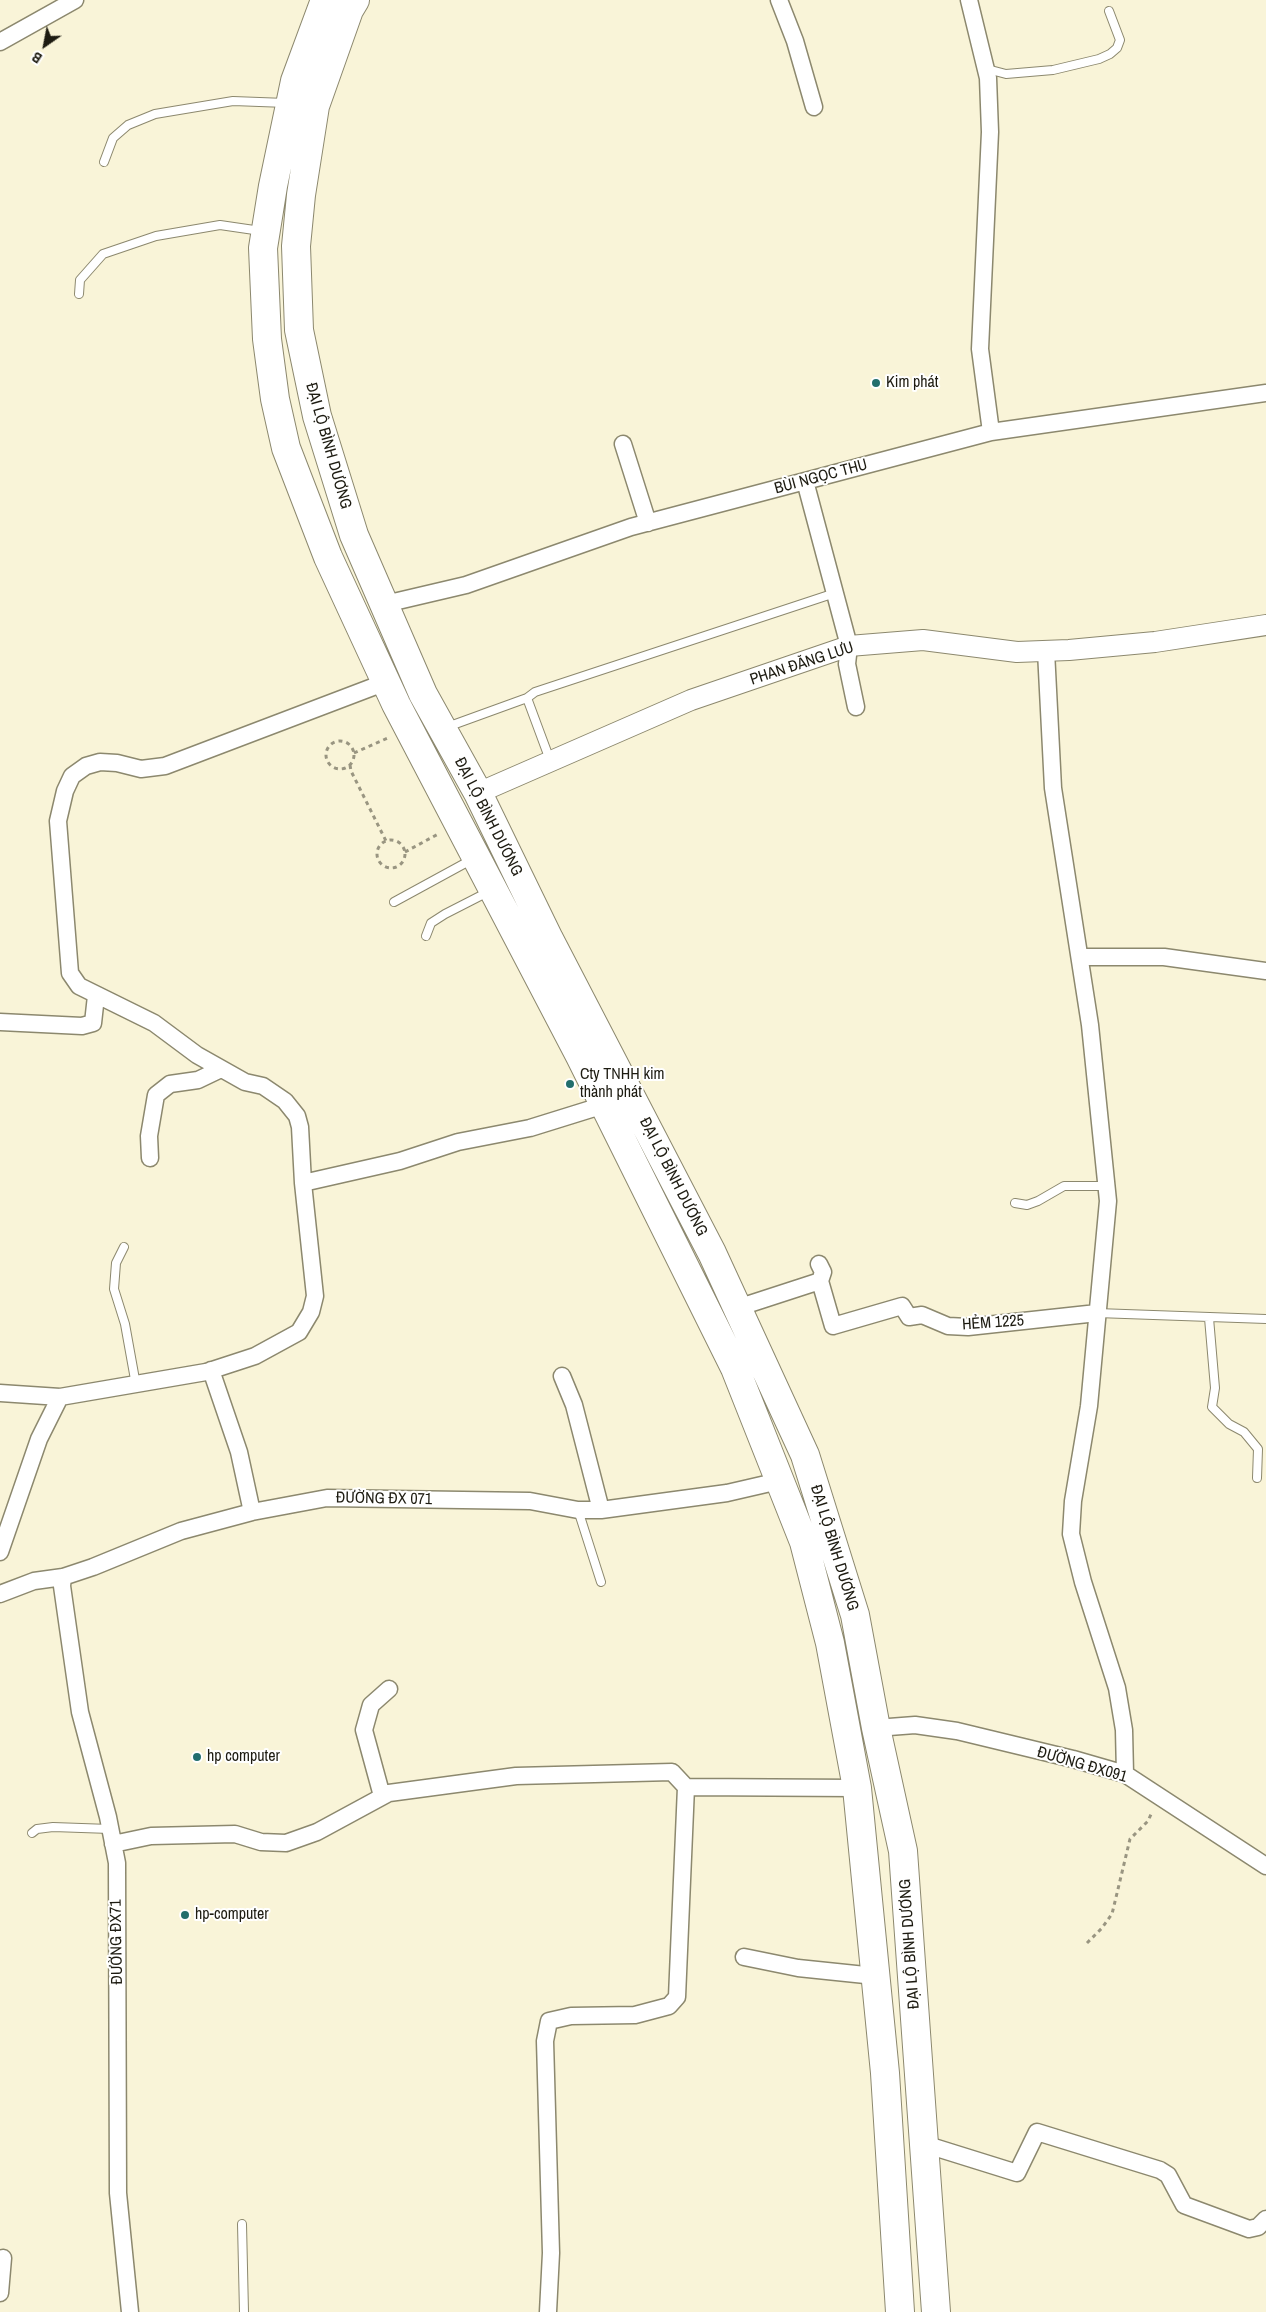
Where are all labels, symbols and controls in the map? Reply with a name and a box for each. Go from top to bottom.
north arrow [20,20,70,70]
text: B [28,48,45,67]
place label: Kim phát [886,373,939,393]
marker: Kim phát [870,377,882,389]
street label: ĐẠI LỘ BÌNH DƯƠNG [301,381,355,511]
street label: BÙI NGỌC THU [772,455,870,499]
street label: PHAN ĐĂNG LƯU [748,638,856,690]
street label: ĐẠI LỘ BÌNH DƯƠNG [450,755,526,879]
place label: Cty TNHH kim thành phát [580,1065,665,1103]
marker: Cty TNHH kim thành phát [564,1078,576,1090]
street label: ĐẠI LỘ BÌNH DƯƠNG [635,1115,711,1239]
street label: HẺM 1225 [961,1311,1025,1335]
street label: ĐẠI LỘ BÌNH DƯƠNG [806,1483,862,1613]
street label: ĐƯỜNG ĐX 071 [336,1489,432,1509]
street label: ĐƯỜNG ĐX091 [1035,1743,1129,1787]
place label: hp computer [207,1747,280,1767]
marker: hp computer [191,1751,203,1763]
street label: ĐẠI LỘ BÌNH DƯƠNG [896,1878,924,2010]
street label: ĐƯỜNG ĐX71 [107,1899,127,1985]
place label: hp-computer [195,1905,269,1925]
marker: hp-computer [179,1909,191,1921]

